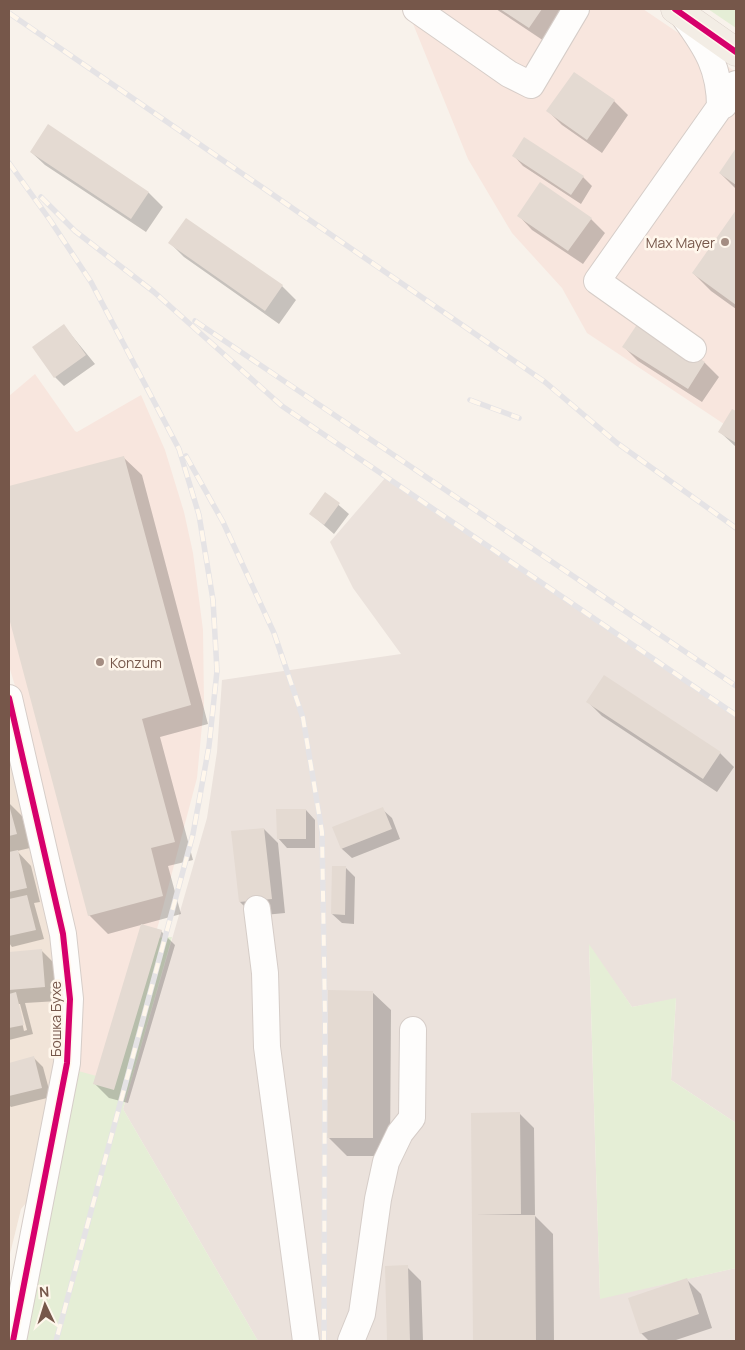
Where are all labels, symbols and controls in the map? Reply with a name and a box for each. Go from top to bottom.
place label: Max Mayer [646,233,715,252]
marker: Max Mayer [719,236,731,248]
place label: Konzum [110,653,162,672]
marker: Konzum [94,656,106,668]
street label: Бошка Бухе [46,981,65,1057]
north arrow [20,1280,70,1330]
text: N [38,1282,50,1301]

